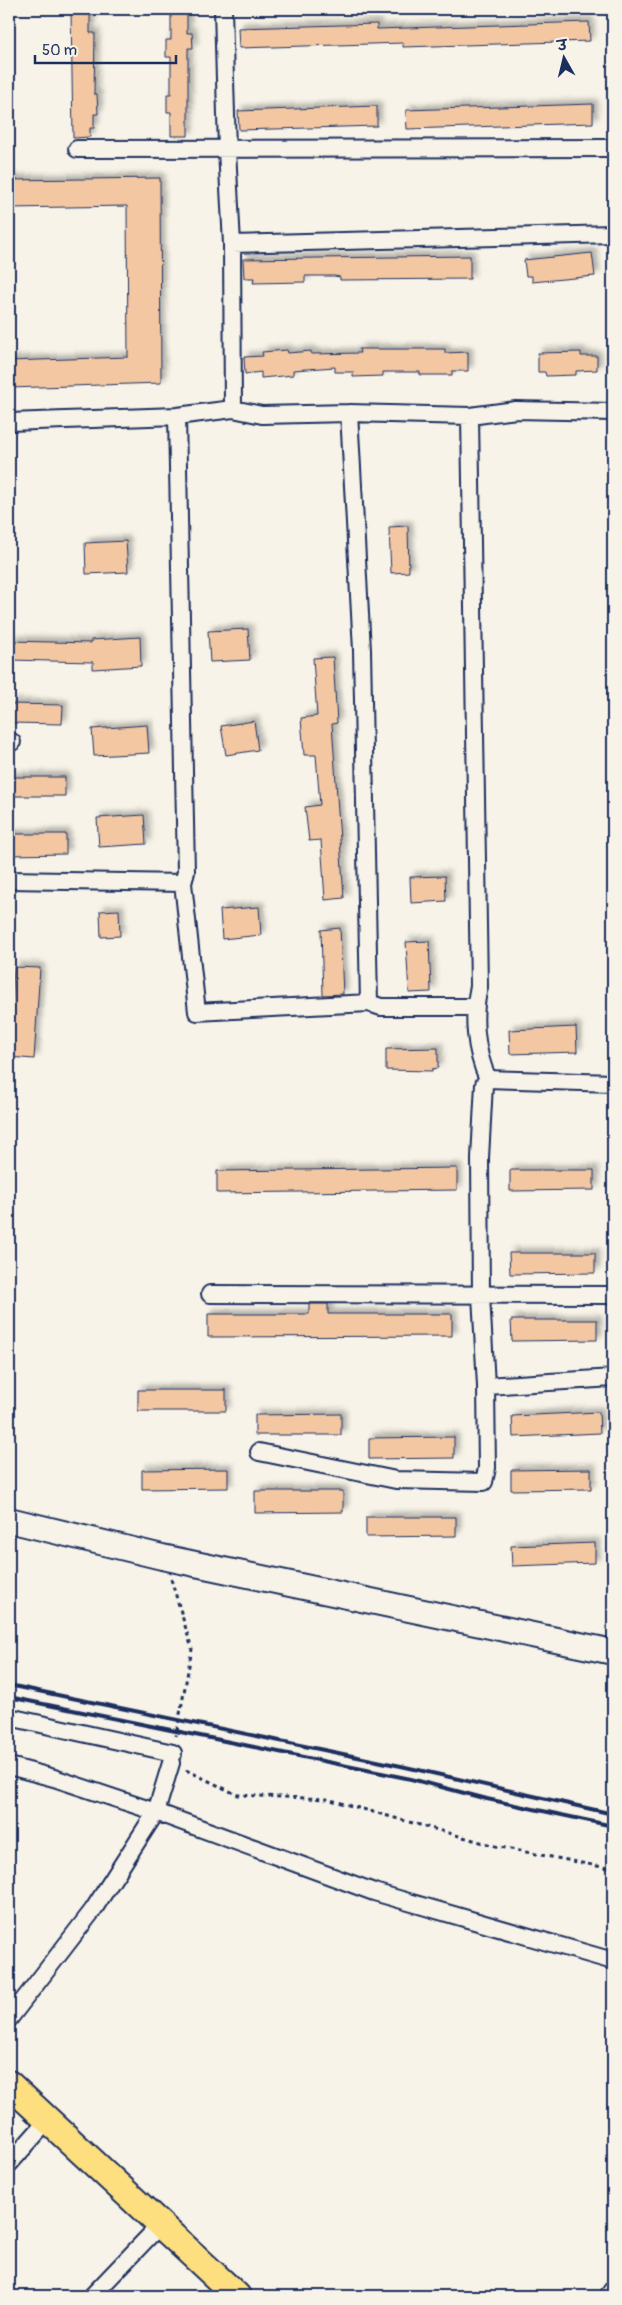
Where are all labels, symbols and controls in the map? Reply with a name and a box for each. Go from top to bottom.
scale bar [35,32,176,64]
north arrow [540,32,590,82]
text: उ [554,36,570,55]
text: 50 m [42,41,77,60]

